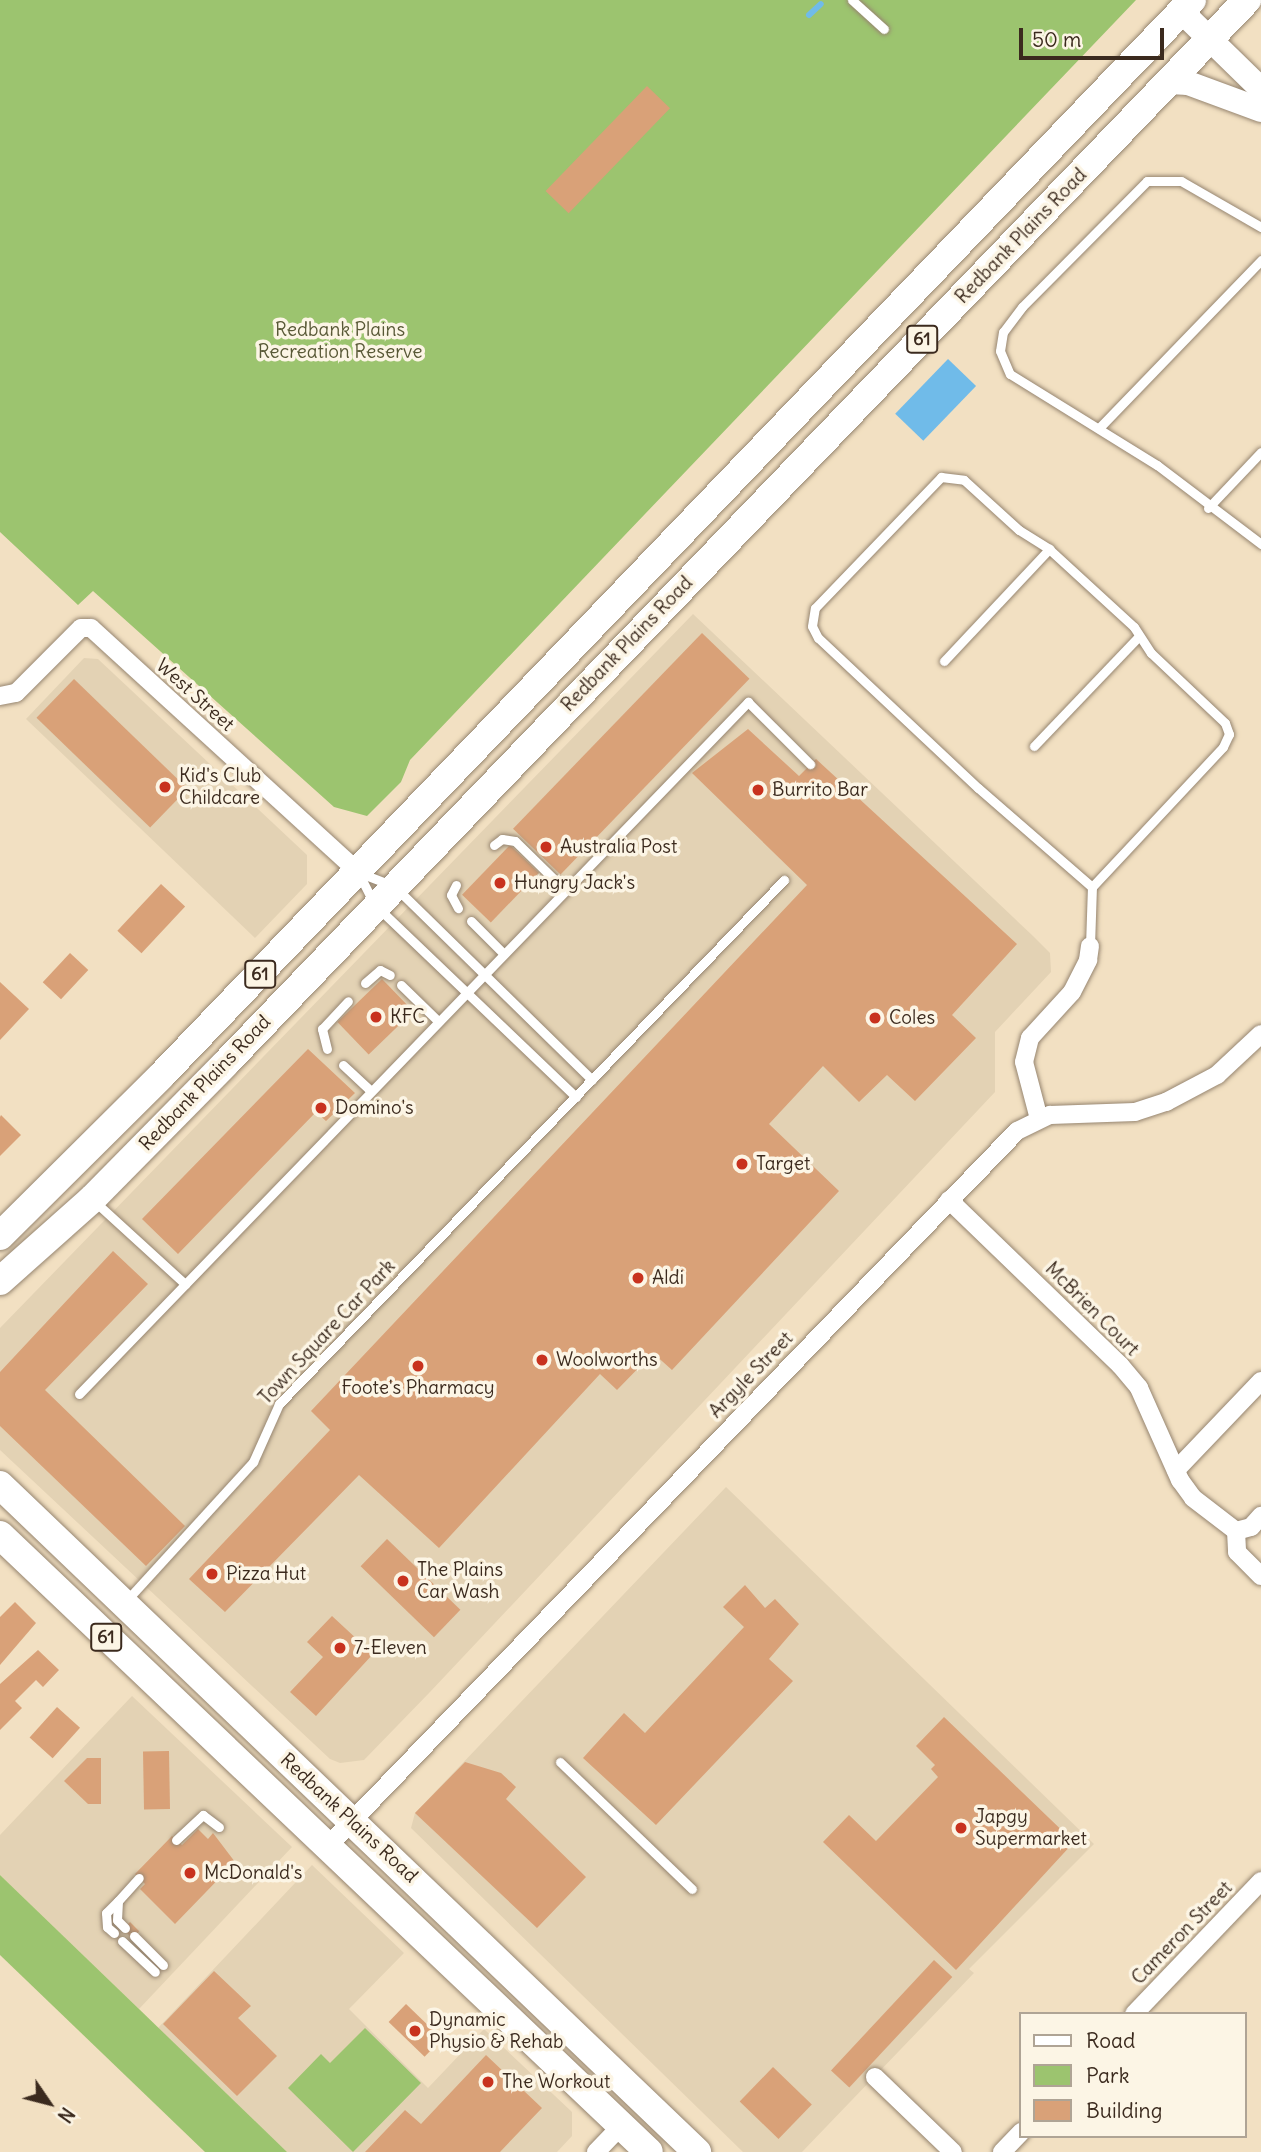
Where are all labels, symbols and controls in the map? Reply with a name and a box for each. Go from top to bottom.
scale bar [1023,14,1168,58]
text: 50 m [1032,26,1081,53]
street label: Redbank Plains Road [951,164,1091,308]
park label: Redbank Plains Recreation Reserve [258,319,422,363]
road number: 61 [904,324,940,354]
street label: Redbank Plains Road [557,572,697,716]
street label: West Street [151,654,239,736]
place label: Kid's Club Childcare [179,765,261,809]
marker: Kid's Club Childcare [157,779,173,795]
place label: Burrito Bar [772,779,868,801]
marker: Burrito Bar [750,782,766,798]
place label: Australia Post [560,836,677,858]
marker: Australia Post [538,839,554,855]
place label: Hungry Jack's [514,872,635,894]
marker: Hungry Jack's [492,875,508,891]
road number: 61 [243,959,278,988]
place label: KFC [390,1006,425,1028]
place label: Coles [889,1007,935,1029]
marker: KFC [368,1009,384,1025]
marker: Coles [867,1010,883,1026]
street label: Redbank Plains Road [135,1011,275,1155]
place label: Domino's [335,1097,414,1119]
marker: Domino's [313,1100,329,1116]
place label: Target [756,1153,810,1175]
marker: Target [734,1156,750,1172]
street label: Town Square Car Park [254,1255,400,1409]
street label: McBrien Court [1040,1257,1144,1361]
place label: Aldi [652,1267,684,1289]
marker: Aldi [630,1270,646,1286]
street label: Argyle Street [704,1327,798,1423]
place label: Woolworths [556,1349,658,1371]
marker: Woolworths [534,1352,550,1368]
marker: Foote's Pharmacy [410,1358,426,1374]
place label: Foote's Pharmacy [341,1377,495,1399]
place label: The Plains Car Wash [417,1559,503,1603]
place label: Pizza Hut [226,1563,306,1585]
marker: Pizza Hut [204,1566,220,1582]
marker: The Plains Car Wash [395,1573,411,1589]
road number: 61 [88,1622,124,1652]
place label: 7-Eleven [354,1637,427,1659]
marker: 7-Eleven [332,1640,348,1656]
street label: Redbank Plains Road [276,1749,422,1887]
place label: Japgy Supermarket [975,1806,1087,1850]
marker: Japgy Supermarket [953,1820,969,1836]
place label: McDonald's [204,1862,302,1884]
marker: McDonald's [182,1865,198,1881]
street label: Cameron Street [1127,1877,1237,1989]
place label: Dynamic Physio & Rehab [429,2009,563,2053]
legend [1020,2012,1247,2138]
marker: Dynamic Physio & Rehab [407,2023,423,2039]
text: Road [1086,2027,1135,2054]
text: Park [1086,2062,1129,2089]
north arrow [14,2068,84,2138]
place label: The Workout [502,2071,610,2093]
marker: The Workout [480,2074,496,2090]
text: Building [1086,2097,1162,2124]
text: N [53,2103,80,2127]

